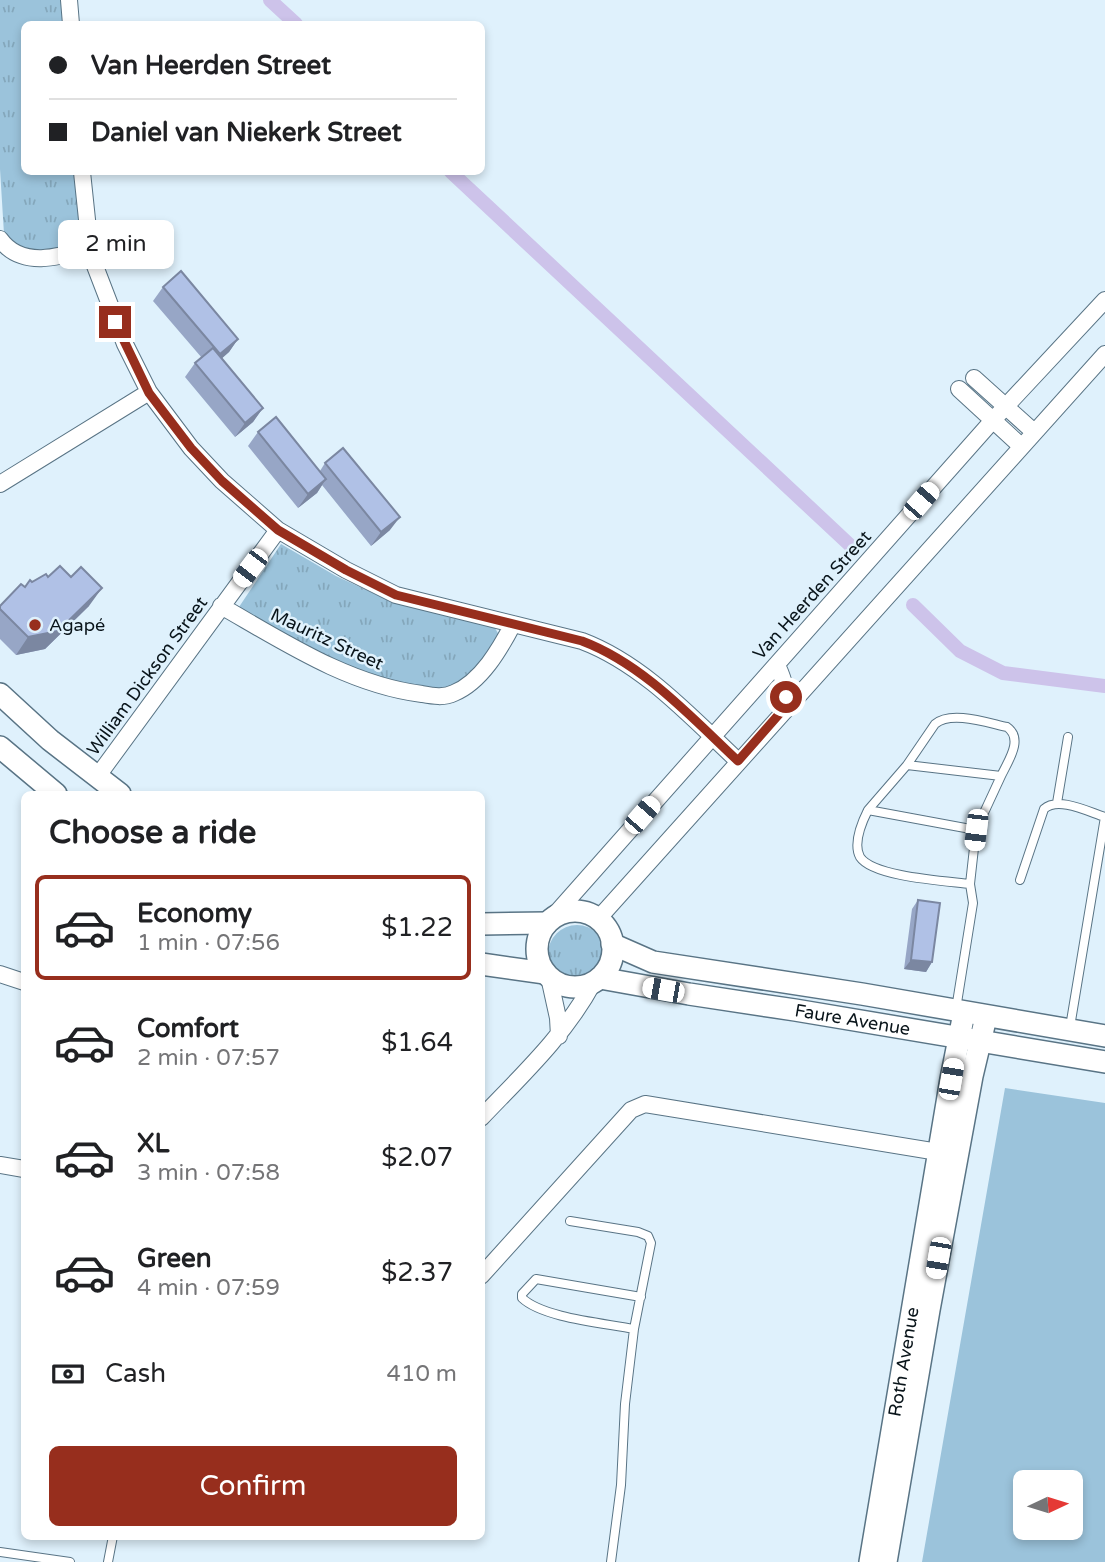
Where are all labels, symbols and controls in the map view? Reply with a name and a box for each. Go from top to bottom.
text: Van Heerden Street [91,50,331,81]
text: Daniel van Niekerk Street [91,117,402,148]
callout: 2 min [57,220,173,270]
text: 2 min [85,230,147,258]
route end [99,306,131,338]
car [900,478,943,524]
street label: Van Heerden Street [748,526,876,664]
car [229,545,272,591]
street label: William Dickson Street [82,592,212,760]
street label: Mauritz Street [267,603,387,675]
place label: Agapé [49,614,105,636]
marker: Agapé [27,617,43,633]
route start [770,681,802,713]
car [621,792,664,838]
car [964,808,989,852]
text: Choose a ride [49,814,256,852]
icon: car [53,896,116,959]
text: Economy [137,898,252,929]
text: $1.22 [381,912,453,943]
text: 1 min · 07:56 [137,929,280,957]
car [641,976,686,1004]
street label: Faure Avenue [793,999,912,1040]
icon: car [53,1011,116,1074]
text: Comfort [137,1013,239,1044]
text: $1.64 [381,1027,453,1058]
text: 2 min · 07:57 [137,1044,280,1072]
car [938,1056,965,1102]
icon: car [53,1126,116,1189]
text: XL [137,1128,169,1159]
text: $2.07 [381,1142,453,1173]
text: 3 min · 07:58 [137,1159,280,1187]
car [925,1235,952,1281]
icon: car [53,1241,116,1304]
text: Green [137,1243,212,1274]
text: $2.37 [381,1257,453,1288]
text: 4 min · 07:59 [137,1274,280,1302]
street label: Roth Avenue [884,1305,924,1418]
icon: cash [49,1355,87,1393]
text: Cash [105,1358,166,1389]
text: 410 m [387,1360,457,1388]
button: Confirm [49,1446,457,1526]
north arrow [1013,1470,1083,1540]
map controls [1013,1470,1083,1540]

